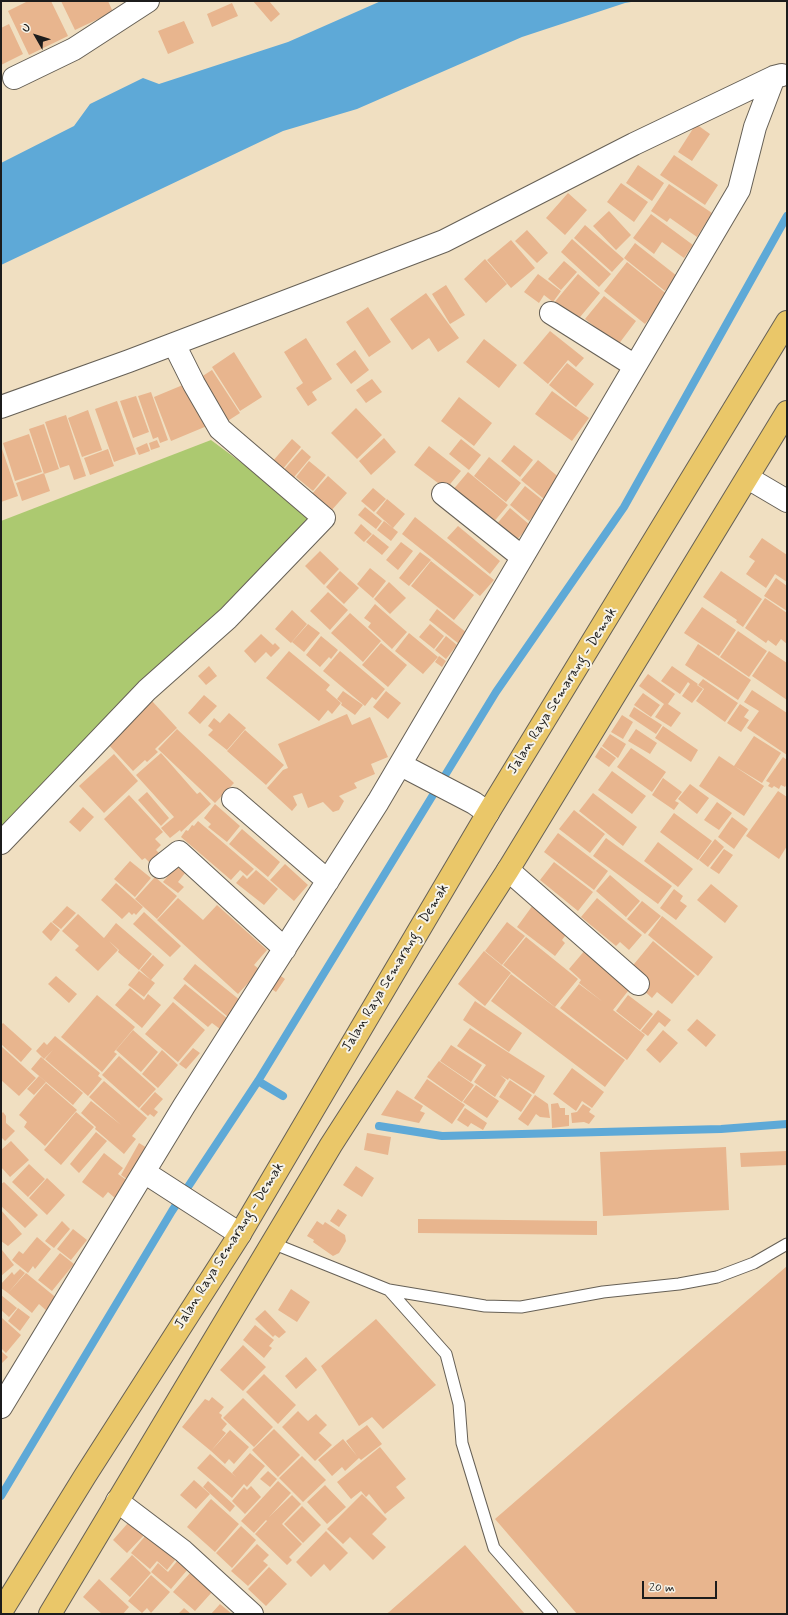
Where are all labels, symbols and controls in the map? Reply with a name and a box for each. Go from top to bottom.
north arrow [16,16,56,56]
text: U [19,21,34,36]
street label: Jalan Raya Semarang - Demak [505,605,621,777]
street label: Jalan Raya Semarang - Demak [339,881,453,1055]
street label: Jalan Raya Semarang - Demak [172,1160,288,1332]
scale bar [644,1573,719,1599]
text: 20 m [649,1580,675,1596]

